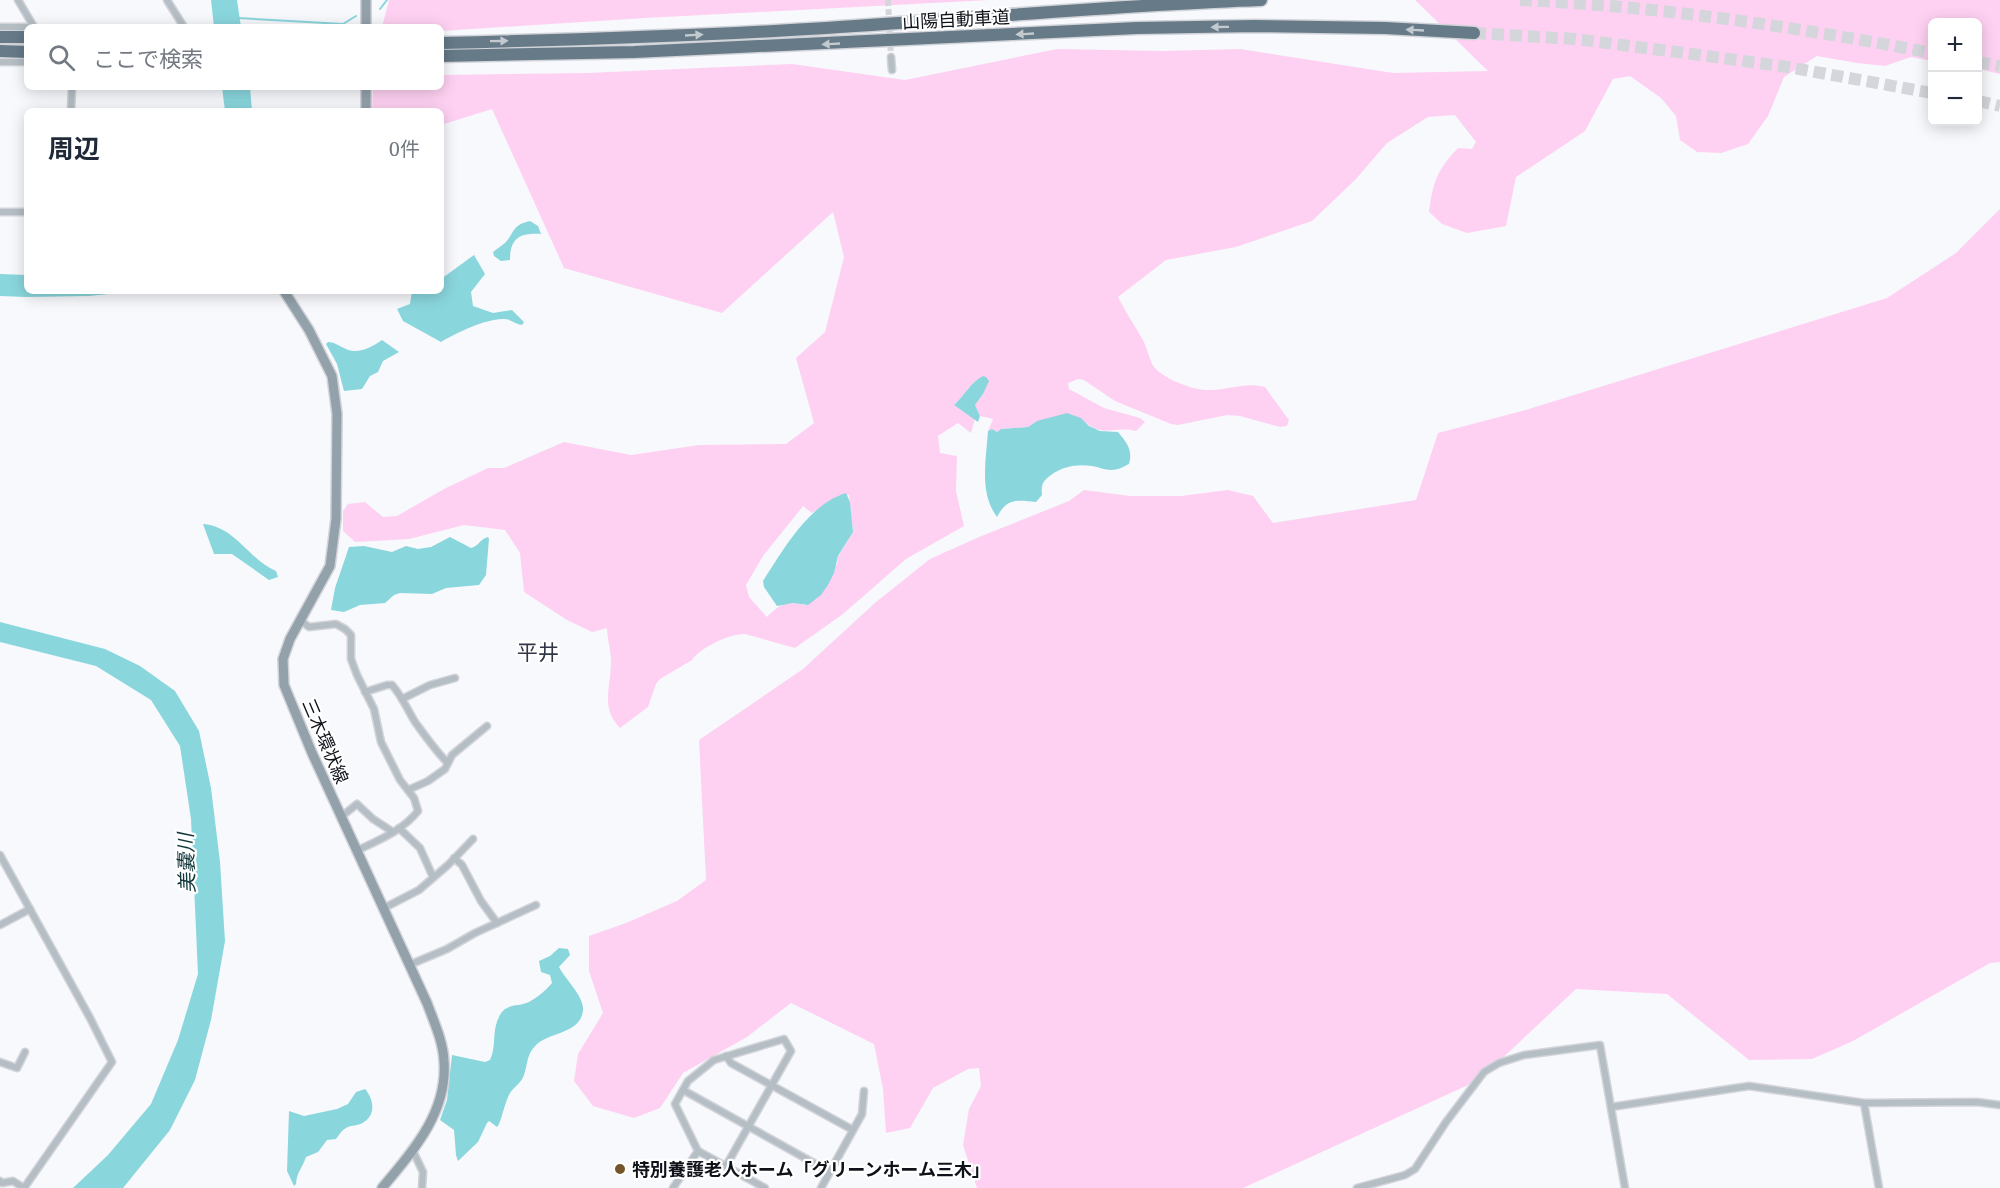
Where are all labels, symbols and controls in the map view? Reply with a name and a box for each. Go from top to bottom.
street label: 山陽自動車道 [901,4,1011,34]
map controls [1928,18,1982,126]
button: + [1928,18,1982,72]
one-way arrow [1211,22,1230,32]
search box [24,24,444,90]
one-way arrow [1406,25,1425,34]
one-way arrow [1016,29,1035,38]
one-way arrow [685,31,704,40]
one-way arrow [490,37,509,46]
one-way arrow [821,39,840,48]
icon: search [45,41,78,74]
text: ここで検索 [93,43,203,73]
button: − [1928,72,1982,126]
text: 周辺 [48,130,100,166]
text: 0件 [389,135,420,162]
district label: 平井 [517,638,559,666]
street label: 三木環状線 [297,695,355,787]
water label: 美嚢川 [171,831,201,893]
place label: 特別養護老人ホーム「グリーンホーム三木」 [632,1157,990,1181]
marker: 特別養護老人ホーム「グリーンホーム三木」 [613,1162,627,1176]

